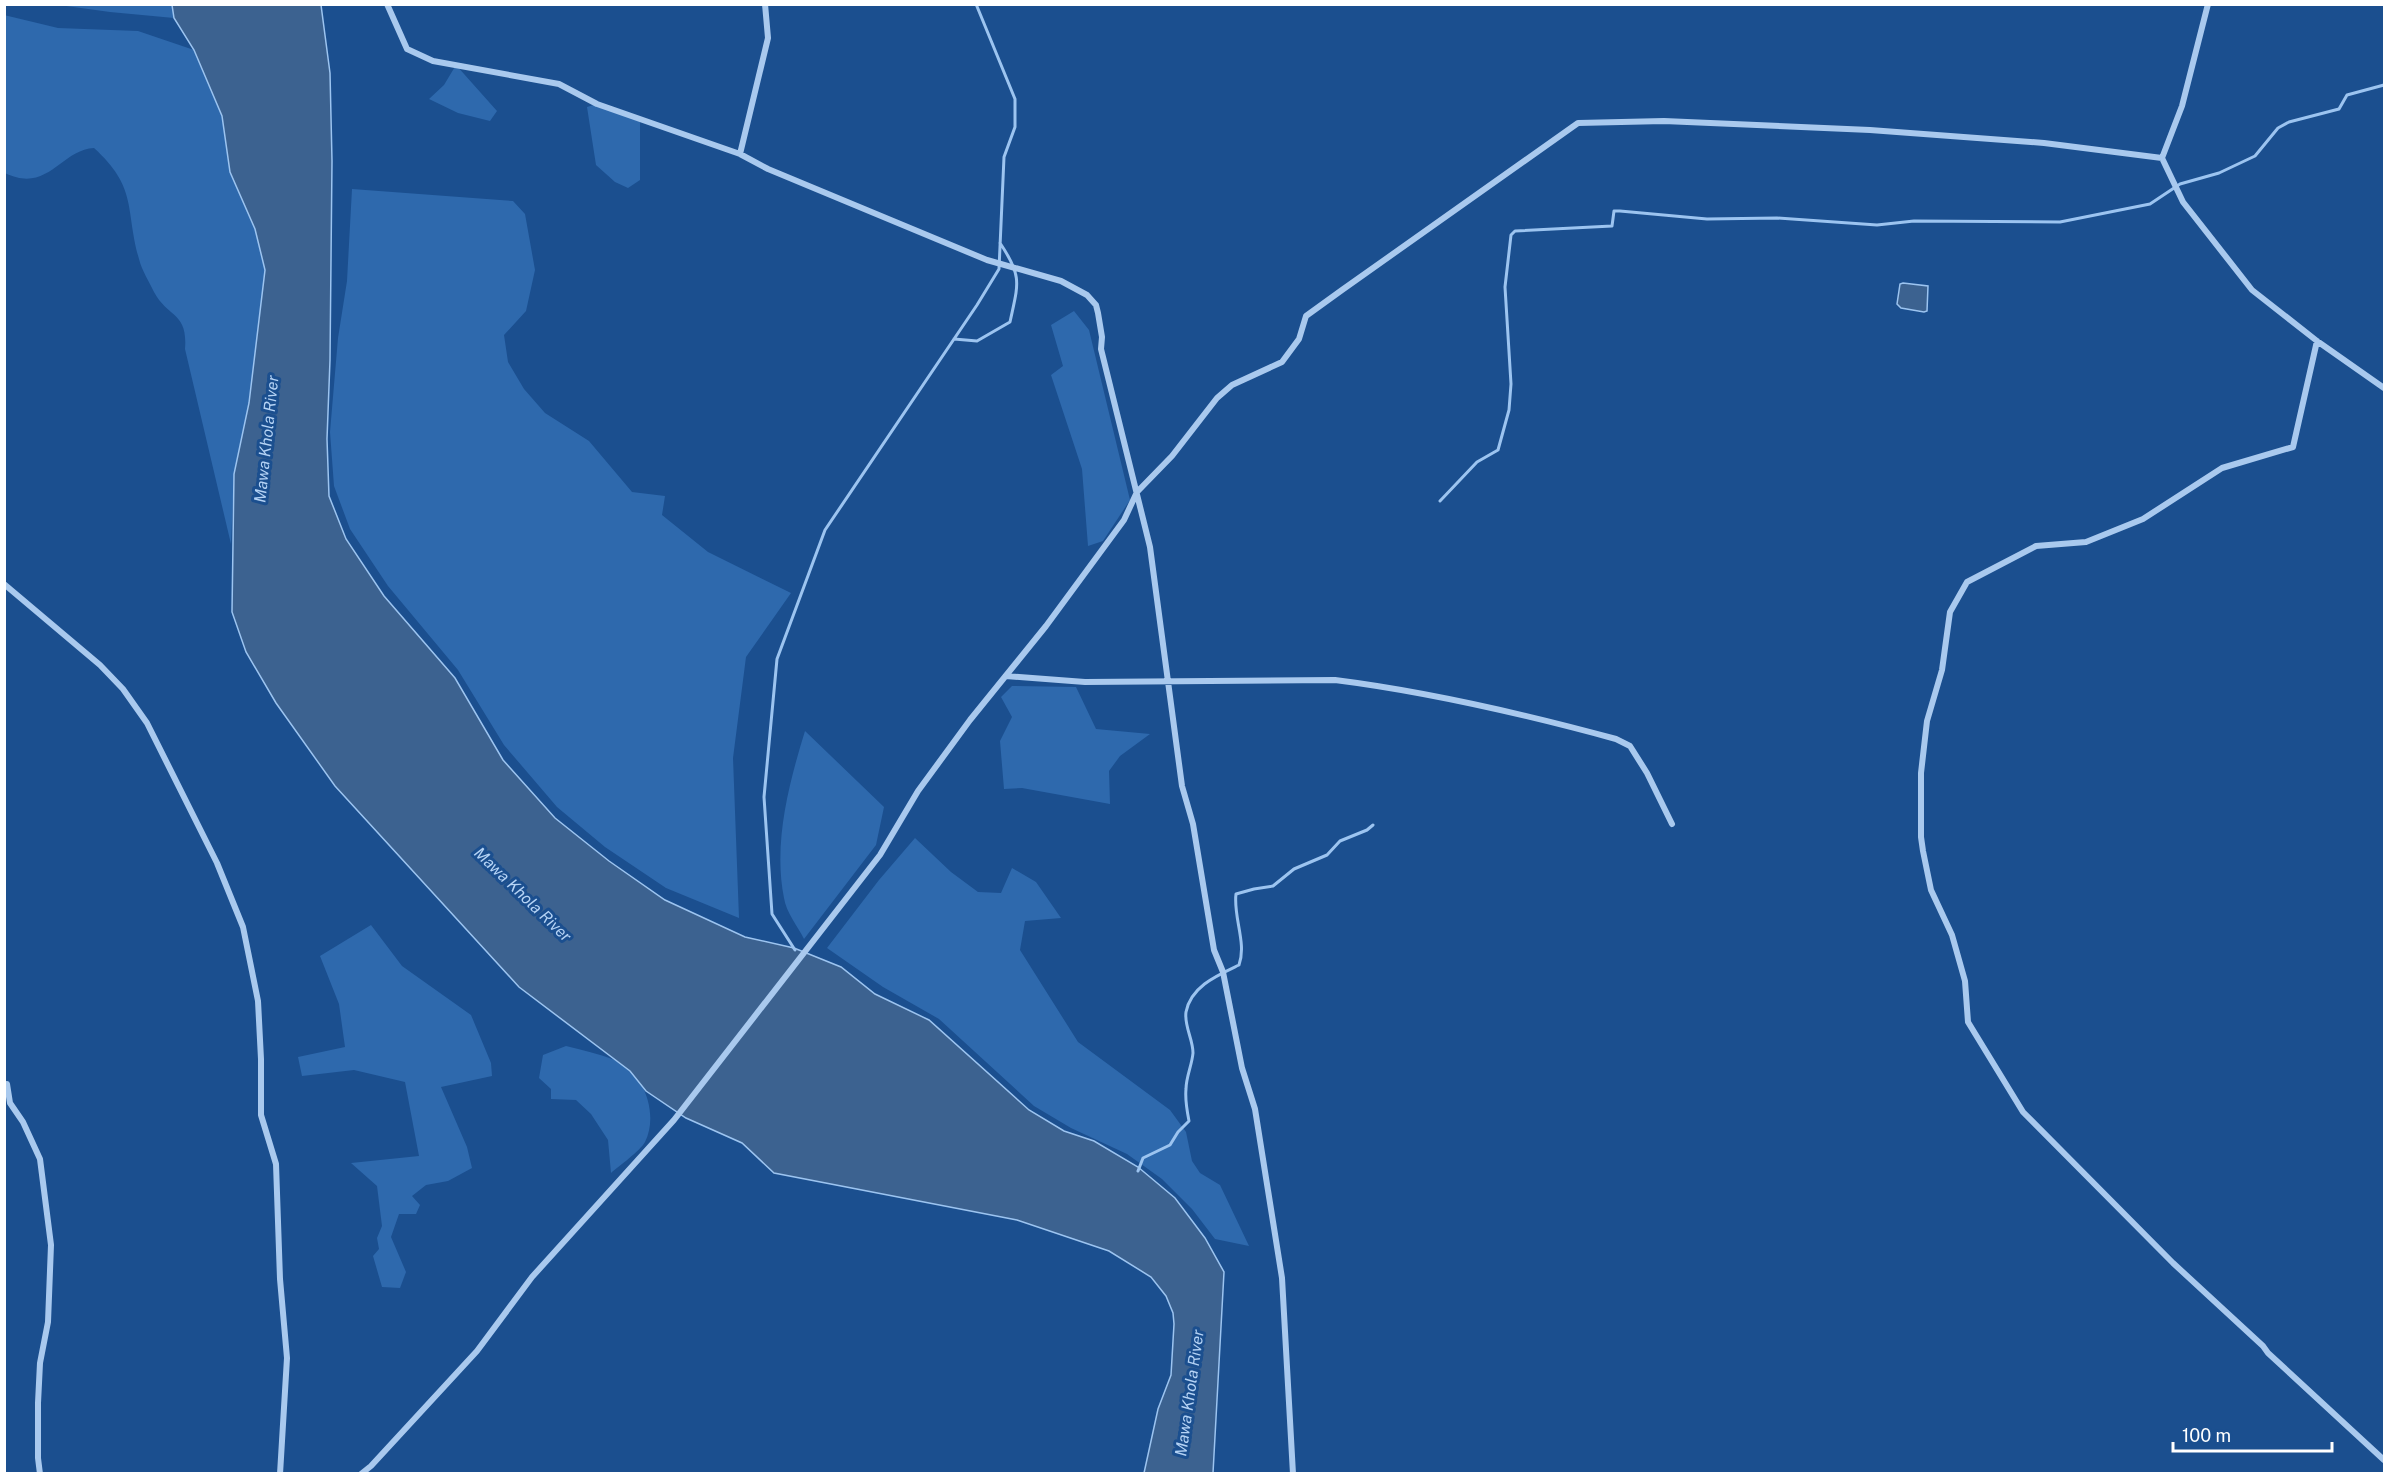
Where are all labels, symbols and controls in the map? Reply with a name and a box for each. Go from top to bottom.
water label: Mawa Khola River [250,374,283,504]
water label: Mawa Khola River [470,843,576,946]
water label: Mawa Khola River [1171,1328,1208,1458]
scale bar [2173,1415,2332,1453]
text: 100 m [2182,1425,2231,1446]

